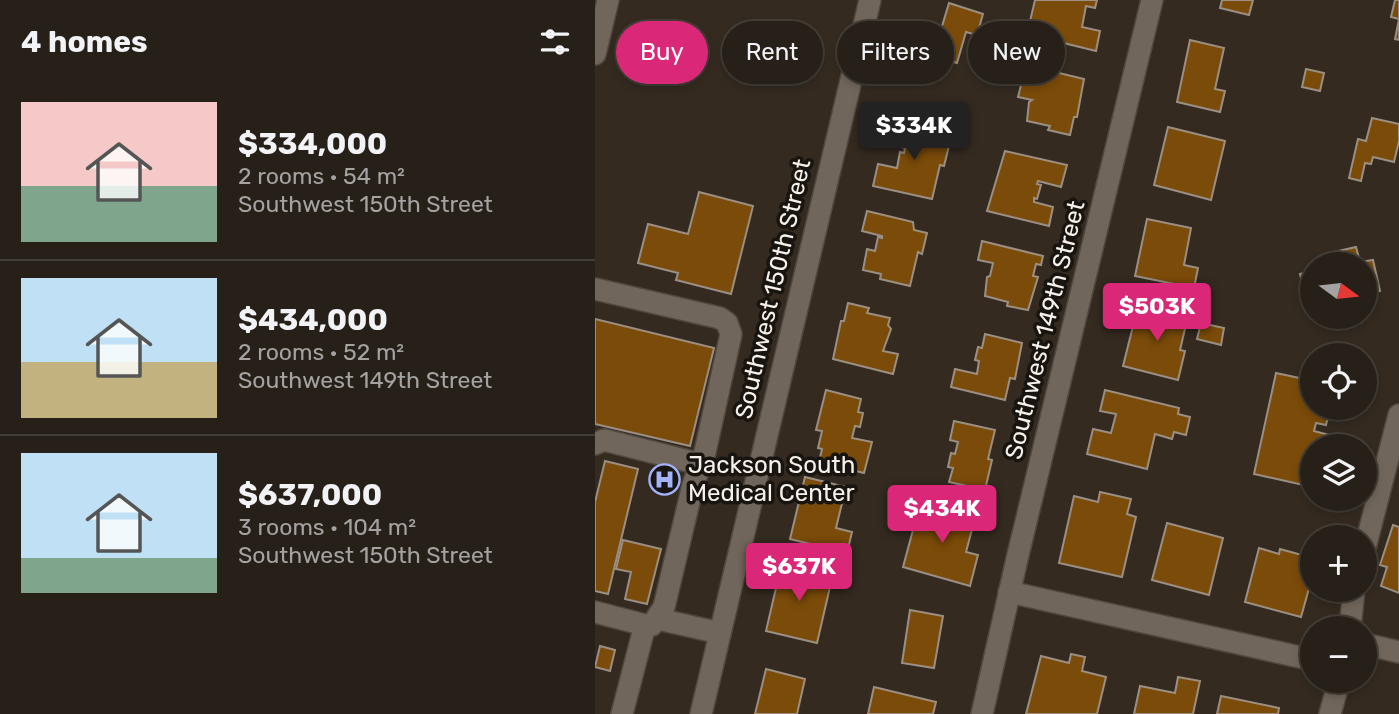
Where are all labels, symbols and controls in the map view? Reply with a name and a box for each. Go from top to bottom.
chip: Buy [616,21,708,84]
chip: Rent [722,21,823,84]
chip: Filters [837,21,954,84]
chip: New [968,21,1065,84]
icon: filters [536,23,574,61]
text: 4 homes [21,24,148,60]
pin: $334K [865,102,963,162]
text: $334K [876,111,952,139]
text: $334,000 [238,126,387,162]
icon: home [77,130,161,214]
street label: Southwest 150th Street [729,156,817,422]
text: 2 rooms · 54 m² [238,162,405,190]
text: Southwest 150th Street [238,190,493,218]
street label: Southwest 149th Street [999,198,1091,462]
north arrow [1300,252,1377,329]
map controls [1300,252,1377,693]
pin: $503K [1108,284,1206,343]
text: $503K [1119,292,1195,320]
text: $434,000 [238,302,388,338]
icon: home [77,306,161,390]
text: 2 rooms · 52 m² [238,338,404,366]
button: locate [1300,343,1377,420]
text: Southwest 149th Street [238,366,492,394]
button: layers [1300,434,1377,511]
place label: Jackson South Medical Center [688,451,855,507]
hospital icon: Jackson South Medical Center [648,462,682,496]
text: $637,000 [238,477,382,513]
icon: home [77,481,161,565]
pin: $434K [893,486,991,545]
text: $434K [903,494,981,522]
text: 3 rooms · 104 m² [238,513,416,541]
button: + [1300,525,1377,602]
text: Southwest 150th Street [238,541,493,569]
pin: $637K [750,544,848,603]
text: $637K [762,552,836,580]
button: − [1300,616,1377,693]

